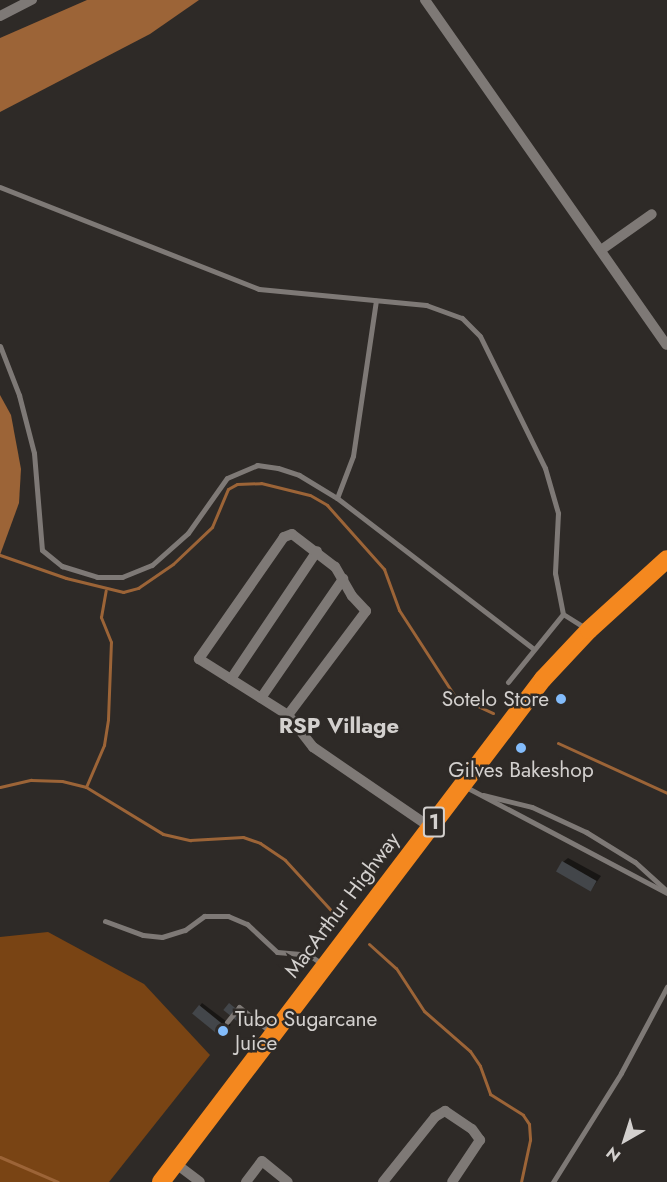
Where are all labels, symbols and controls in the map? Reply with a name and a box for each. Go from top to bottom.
place label: Sotelo Store [442,686,549,712]
marker: Sotelo Store [554,692,568,706]
district label: RSP Village [279,713,399,739]
marker: Gilves Bakeshop [514,741,528,755]
place label: Gilves Bakeshop [448,757,594,783]
road number: 1 [422,805,446,839]
street label: MacArthur Highway [279,827,405,983]
place label: Tubo Sugarcane Juice [235,1006,377,1056]
marker: Tubo Sugarcane Juice [216,1024,230,1038]
north arrow [595,1110,655,1170]
text: N [601,1141,626,1167]

